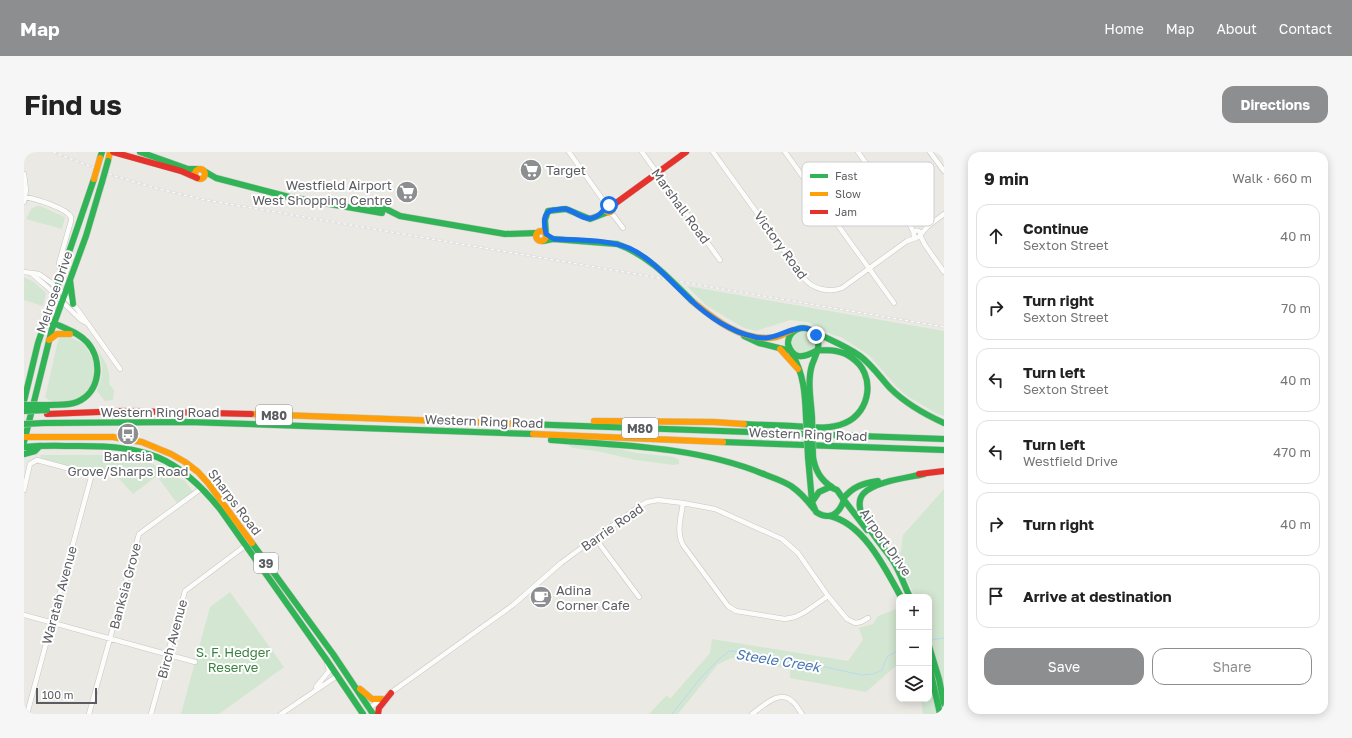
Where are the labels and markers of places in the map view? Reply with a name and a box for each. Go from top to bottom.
supermarket icon: Target [518,157,544,183]
place label: Target [546,162,586,178]
place label: Westfield Airport West Shopping Centre [252,177,392,208]
supermarket icon: Westfield Airport West Shopping Centre [394,179,420,205]
bus stop icon: Banksia Grove/Sharps Road [115,421,141,447]
place label: Banksia Grove/Sharps Road [67,448,189,479]
place label: Adina Corner Cafe [556,582,630,613]
cafe icon: Adina Corner Cafe [528,584,554,610]

